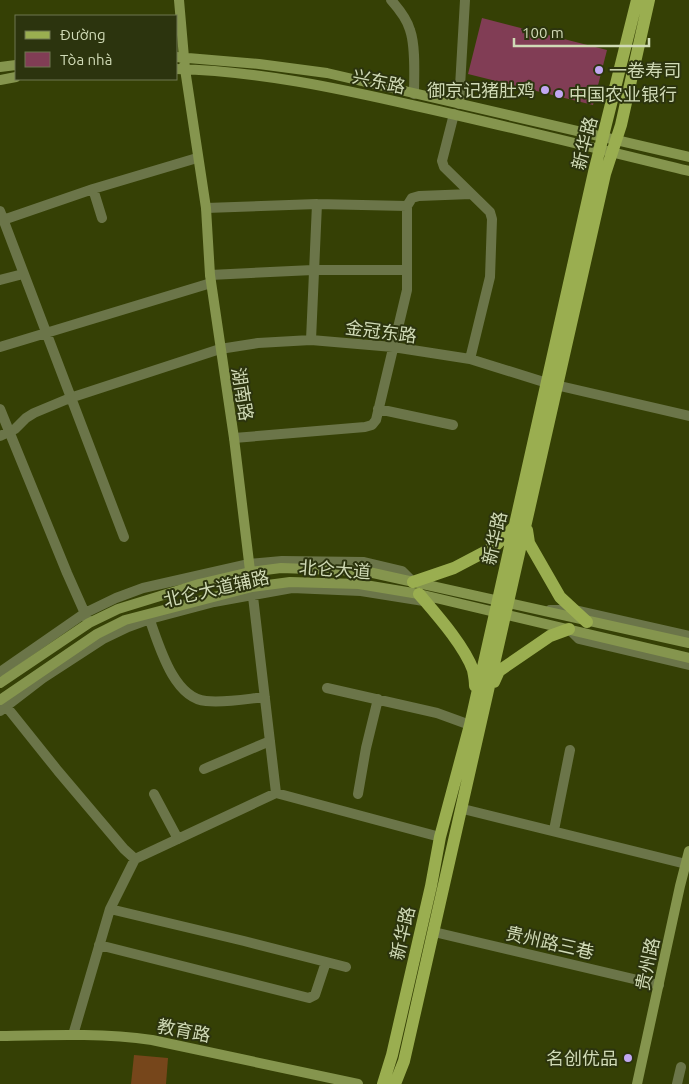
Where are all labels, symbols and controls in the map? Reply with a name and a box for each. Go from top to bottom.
legend [15,15,178,80]
scale bar [514,15,649,47]
text: 100 m [522,24,564,41]
text: Đường [60,26,106,43]
text: Tòa nhà [60,51,112,68]
place label: 一卷寿司 [609,60,681,80]
marker: 一卷寿司 [593,64,605,76]
street label: 兴东路 [351,66,407,96]
place label: 御京记猪肚鸡 [427,80,535,100]
marker: 御京记猪肚鸡 [539,84,551,96]
place label: 中国农业银行 [569,84,677,104]
marker: 中国农业银行 [553,88,565,100]
street label: 新华路 [568,114,600,172]
street label: 金冠东路 [344,317,418,345]
street label: 湖南路 [229,366,257,422]
street label: 新华路 [478,509,510,567]
street label: 北仑大道 [298,557,372,581]
street label: 北仑大道辅路 [161,566,271,610]
street label: 新华路 [386,904,418,962]
street label: 贵州路三巷 [504,922,596,962]
street label: 贵州路 [632,936,662,992]
street label: 教育路 [156,1015,212,1045]
place label: 名创优品 [546,1048,618,1068]
marker: 名创优品 [622,1052,634,1064]

